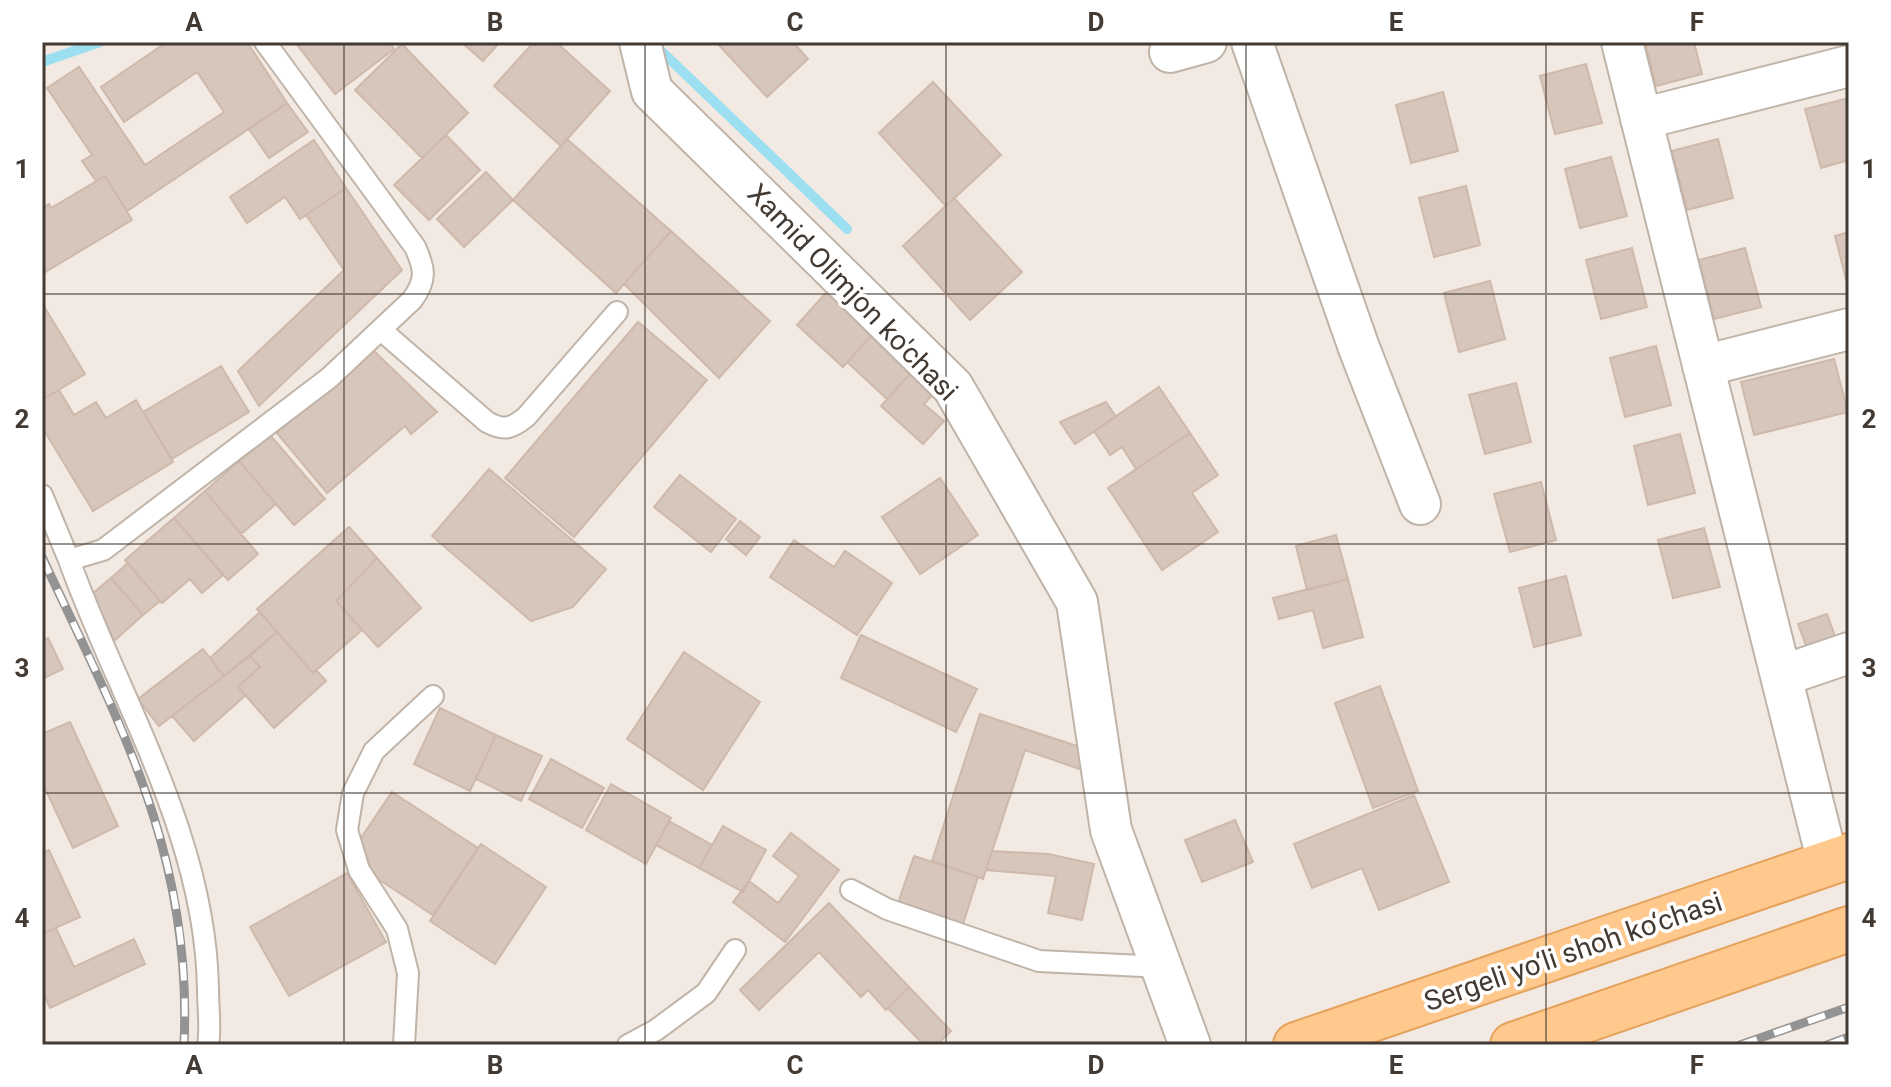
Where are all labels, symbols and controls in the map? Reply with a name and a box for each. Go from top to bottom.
text: A [185,7,203,37]
text: B [487,7,503,37]
text: C [786,7,804,37]
text: D [1088,7,1104,37]
text: E [1389,7,1404,37]
text: F [1690,7,1704,37]
text: 1 [15,154,29,184]
text: 1 [1862,154,1876,184]
street label: Xamid Olimjon ko'chasi [741,177,965,408]
text: 2 [15,404,29,434]
text: 2 [1862,404,1876,434]
text: 3 [15,653,29,683]
text: 3 [1862,653,1876,683]
street label: Sergeli yo‘li shoh ko‘chasi [1420,885,1727,1018]
text: 4 [15,903,30,933]
text: 4 [1862,903,1877,933]
text: A [185,1050,203,1080]
text: B [487,1050,503,1080]
text: C [786,1050,804,1080]
text: D [1088,1050,1104,1080]
text: E [1389,1050,1404,1080]
text: F [1690,1050,1704,1080]

